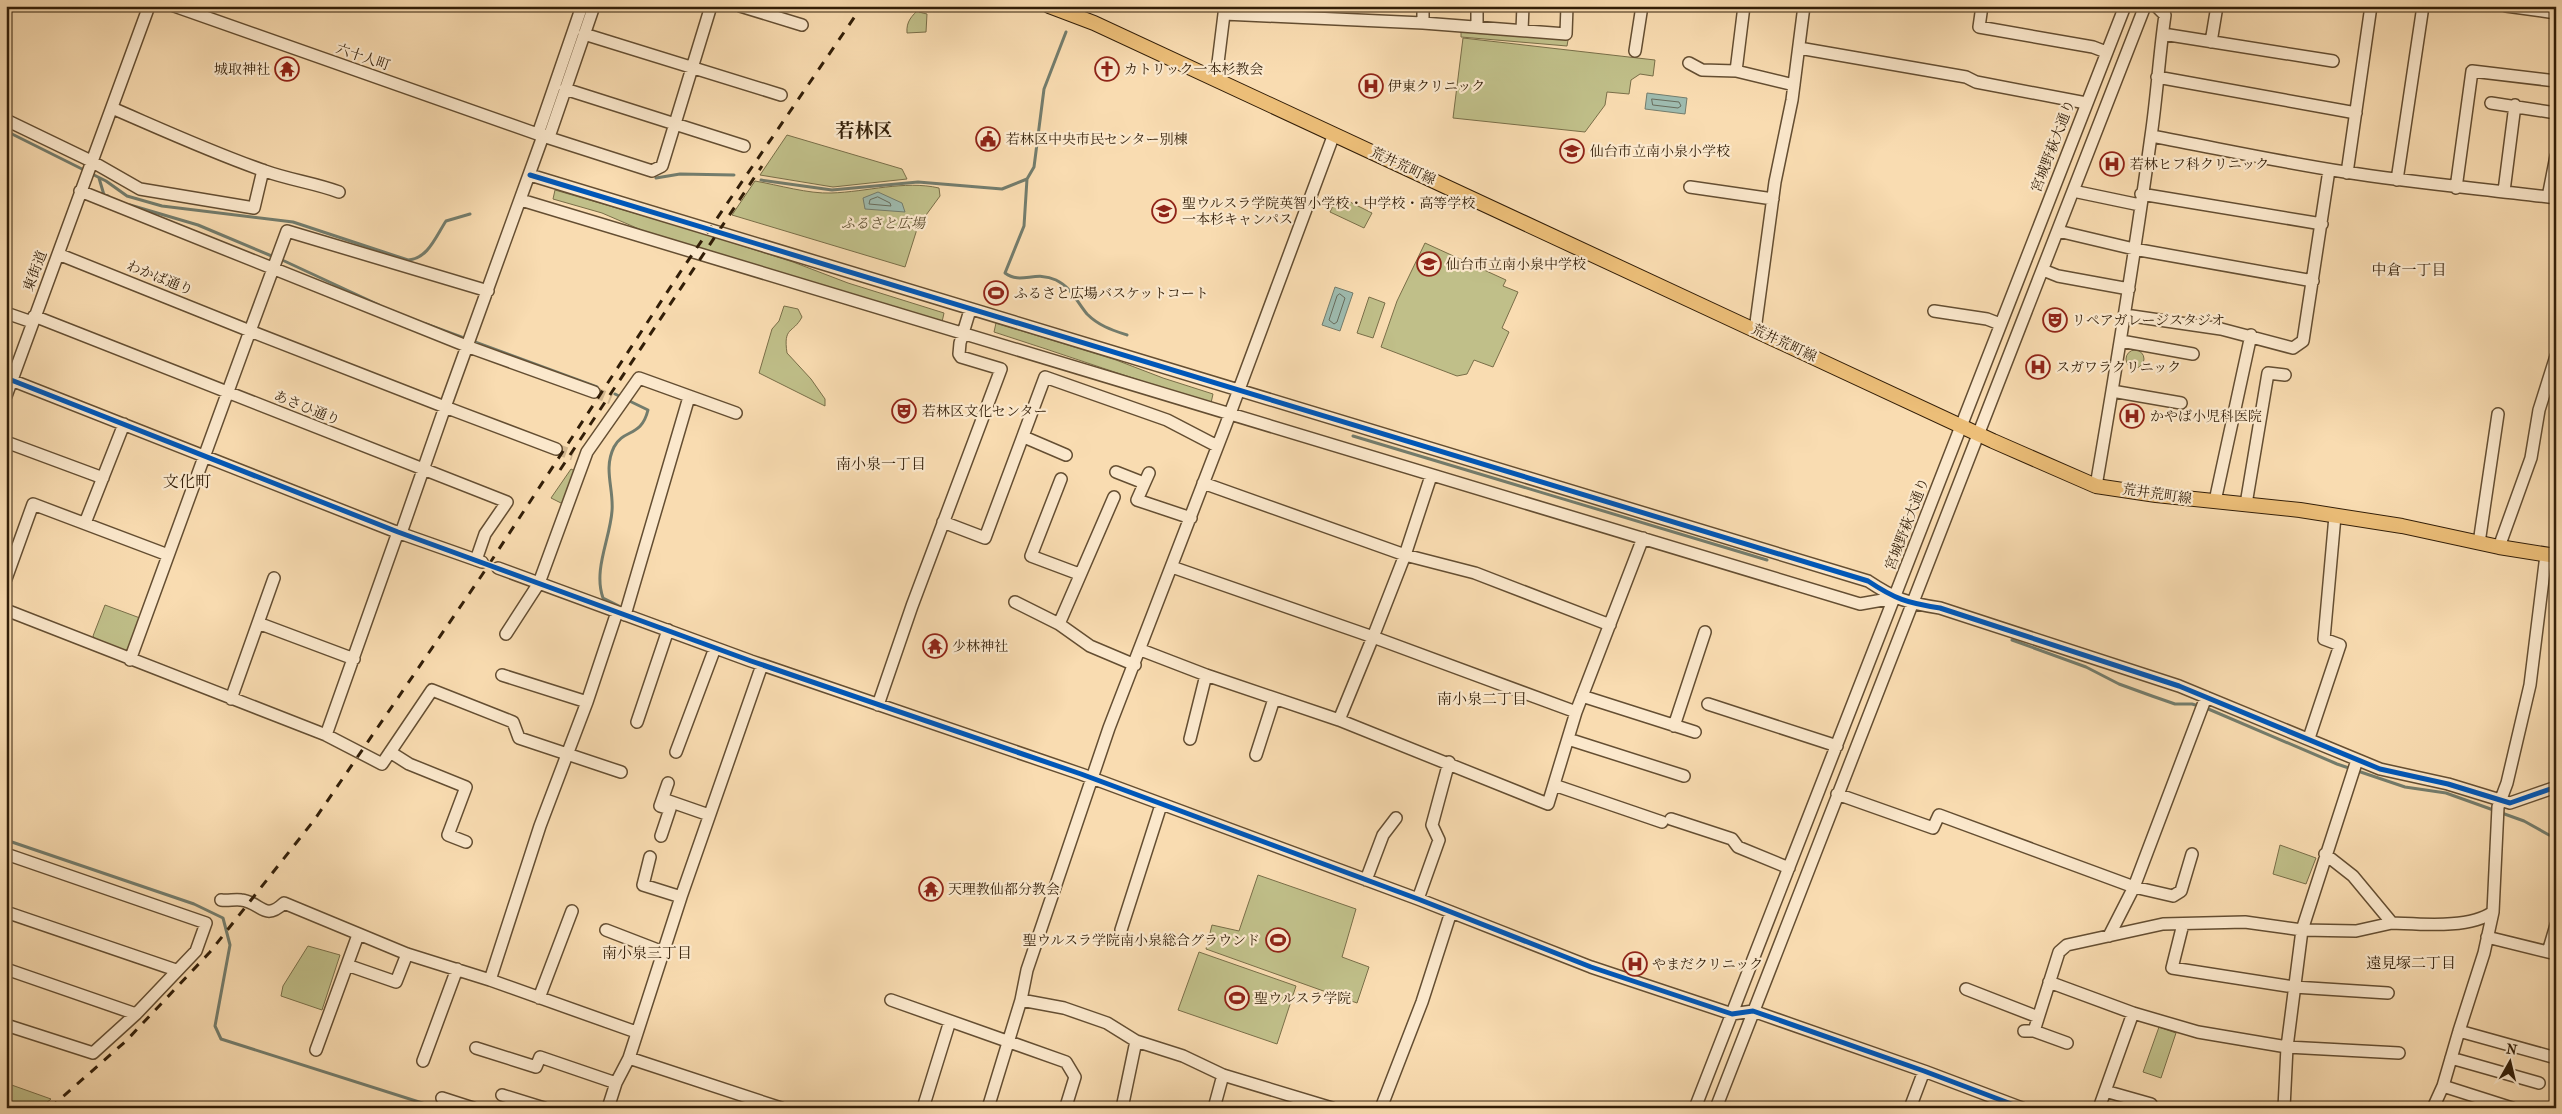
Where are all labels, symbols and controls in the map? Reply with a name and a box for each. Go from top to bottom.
street label: 六十人町 [334,40,392,74]
temple icon: 城取神社 [274,56,300,82]
church icon: カトリック一本杉教会 [1094,56,1120,82]
place label: 城取神社 [214,61,270,78]
place label: カトリック一本杉教会 [1124,61,1263,78]
hospital icon: 伊東クリニック [1358,73,1384,99]
place label: 伊東クリニック [1388,78,1485,95]
street label: 宮城野萩大通り [2028,97,2078,195]
district label: 若林区 [835,120,893,142]
public building icon: 若林区中央市民センター別棟 [975,126,1001,152]
place label: 若林区中央市民センター別棟 [1006,131,1187,148]
school or university icon: 仙台市立南小泉小学校 [1559,138,1585,164]
place label: 仙台市立南小泉小学校 [1590,143,1730,160]
street label: 荒井荒町線 [1368,144,1438,188]
hospital icon: 若林ヒフ科クリニック [2099,151,2125,177]
place label: 若林ヒフ科クリニック [2130,156,2269,173]
place label: 聖ウルスラ学院英智小学校・中学校・高等学校 一本杉キャンパス [1182,195,1475,228]
school or university icon: 聖ウルスラ学院英智小学校・中学校・高等学校 一本杉キャンパス [1151,198,1177,224]
park label: ふるさと広場 [841,215,927,232]
street label: 東街道 [20,248,50,294]
school or university icon: 仙台市立南小泉中学校 [1416,251,1442,277]
place label: 仙台市立南小泉中学校 [1446,256,1586,273]
street label: わかば通り [124,257,196,299]
district label: 中倉一丁目 [2371,261,2447,279]
sports icon: ふるさと広場バスケットコート [983,280,1009,306]
place label: ふるさと広場バスケットコート [1014,285,1209,302]
theatre icon: リペアガレージスタジオ [2042,307,2068,333]
place label: リペアガレージスタジオ [2072,312,2225,329]
street label: 荒井荒町線 [1749,321,1819,365]
hospital icon: スガワラクリニック [2025,354,2051,380]
place label: スガワラクリニック [2056,359,2181,376]
street label: あさひ通り [271,387,343,429]
theatre icon: 若林区文化センター [891,398,917,424]
place label: 若林区文化センター [922,403,1047,420]
hospital icon: かやば小児科医院 [2119,403,2145,429]
place label: かやば小児科医院 [2150,408,2262,425]
district label: 南小泉一丁目 [836,455,926,473]
district label: 文化町 [163,472,211,491]
street label: 宮城野萩大通り [1882,475,1932,573]
street label: 荒井荒町線 [2121,481,2193,507]
temple icon: 少林神社 [922,633,948,659]
place label: 少林神社 [952,638,1008,655]
district label: 南小泉二丁目 [1437,690,1527,708]
temple icon: 天理教仙都分教会 [918,876,944,902]
place label: 天理教仙都分教会 [948,881,1060,898]
sports icon: 聖ウルスラ学院南小泉総合グラウンド [1265,927,1291,953]
place label: 聖ウルスラ学院南小泉総合グラウンド [1023,932,1260,949]
district label: 南小泉三丁目 [602,944,692,962]
hospital icon: やまだクリニック [1622,951,1648,977]
district label: 遠見塚二丁目 [2366,954,2456,972]
place label: やまだクリニック [1652,956,1763,973]
sports icon: 聖ウルスラ学院 [1224,985,1250,1011]
place label: 聖ウルスラ学院 [1254,990,1351,1007]
north arrow [2484,1036,2534,1086]
text: N [2505,1040,2519,1059]

